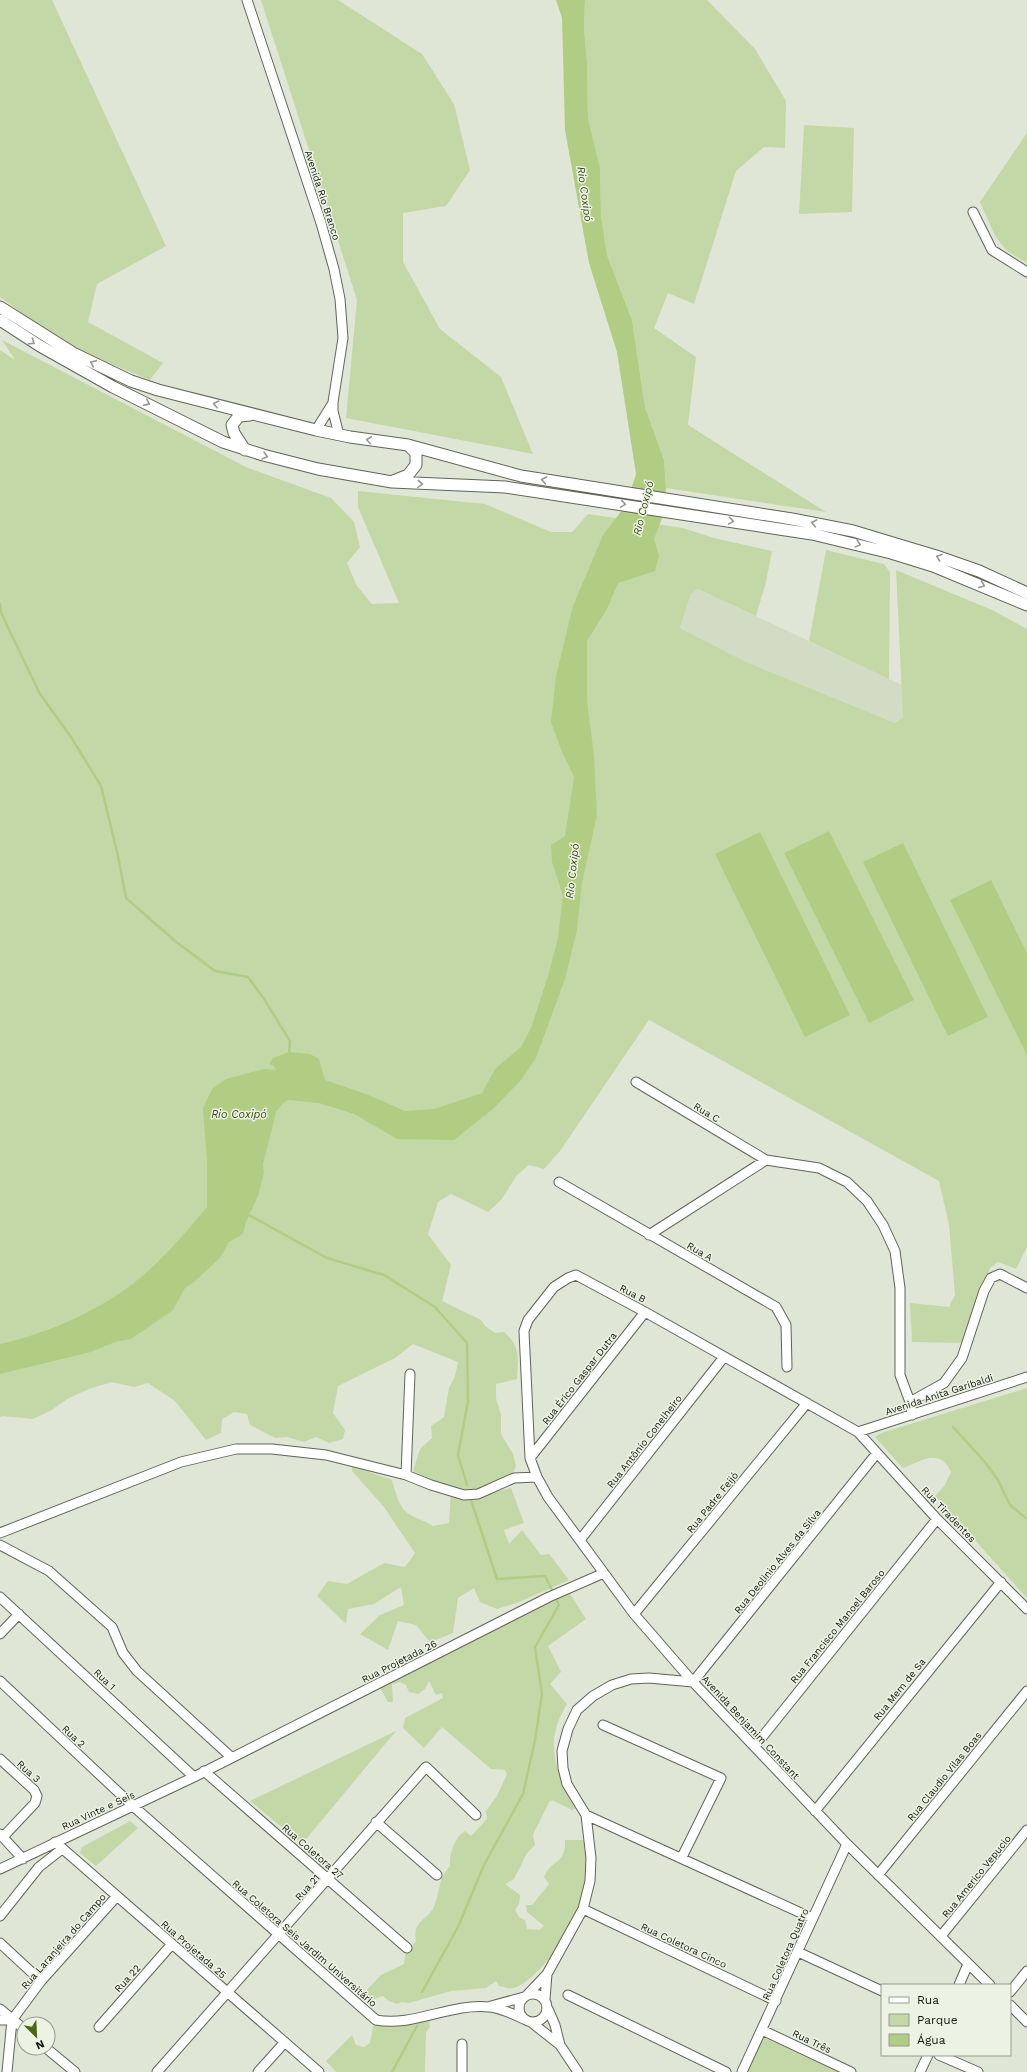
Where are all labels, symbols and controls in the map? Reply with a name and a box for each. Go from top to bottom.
street label: Avenida Rio Branco [303,149,342,241]
water label: Rio Coxipó [574,166,595,223]
one-way arrow [28,337,35,344]
one-way arrow [90,360,97,368]
one-way arrow [142,398,150,406]
one-way arrow [212,401,219,409]
one-way arrow [366,436,373,445]
one-way arrow [262,451,268,459]
one-way arrow [541,476,547,485]
one-way arrow [417,480,423,488]
water label: Rio Coxipó [630,480,657,537]
one-way arrow [620,500,626,508]
one-way arrow [728,516,734,525]
one-way arrow [811,519,817,528]
one-way arrow [855,540,862,548]
one-way arrow [936,553,943,562]
one-way arrow [977,580,985,588]
water label: Rio Coxipó [563,843,582,899]
street label: Rua C [692,1100,722,1125]
water label: Rio Coxipó [211,1108,267,1121]
street label: Rua A [685,1240,715,1263]
street label: Rua B [618,1282,648,1305]
street label: Rua Érico Gaspar Dutra [540,1330,619,1427]
street label: Avenida Anita Garibaldi [884,1372,995,1417]
street label: Rua Antônio Conelheiro [605,1393,684,1490]
street label: Rua Padre Feijó [684,1470,740,1535]
street label: Rua Tiradentes [919,1484,978,1544]
street label: Rua Deolinio Alves da Silva [732,1507,823,1616]
street label: Rua Francisco Manoel Baroso [788,1567,887,1685]
street label: Rua Projetada 26 [360,1638,439,1685]
street label: Rua Mem de Sa [871,1656,928,1722]
street label: Rua 1 [92,1667,118,1692]
street label: Avenida Benjamim Constant [700,1673,802,1782]
street label: Rua 2 [60,1723,88,1750]
street label: Rua Claudio Vilas Boas [905,1730,984,1823]
street label: Rua 3 [15,1758,43,1785]
street label: Rua Vinte e Seis [60,1789,136,1832]
street label: Rua Coletora 27 [280,1822,346,1881]
street label: Rua Americo Vepucio [940,1833,1013,1920]
street label: Rua 21 [293,1872,322,1903]
street label: Rua Coletora Seis Jardim Universitário [230,1878,379,2009]
street label: Rua Laranjeira do Campo [19,1891,108,1991]
street label: Rua Coletora Quatro [760,1907,811,2002]
street label: Rua Projetada 25 [159,1918,229,1981]
street label: Rua Coletora Cinco [639,1921,728,1970]
street label: Rua 22 [112,1962,143,1994]
legend [881,1984,1011,2056]
text: Rua [917,1993,939,2007]
text: Parque [917,2013,958,2027]
north arrow [16,2016,56,2056]
street label: Rua Três [791,2028,833,2055]
text: Água [917,2033,946,2047]
text: N [33,2037,46,2052]

